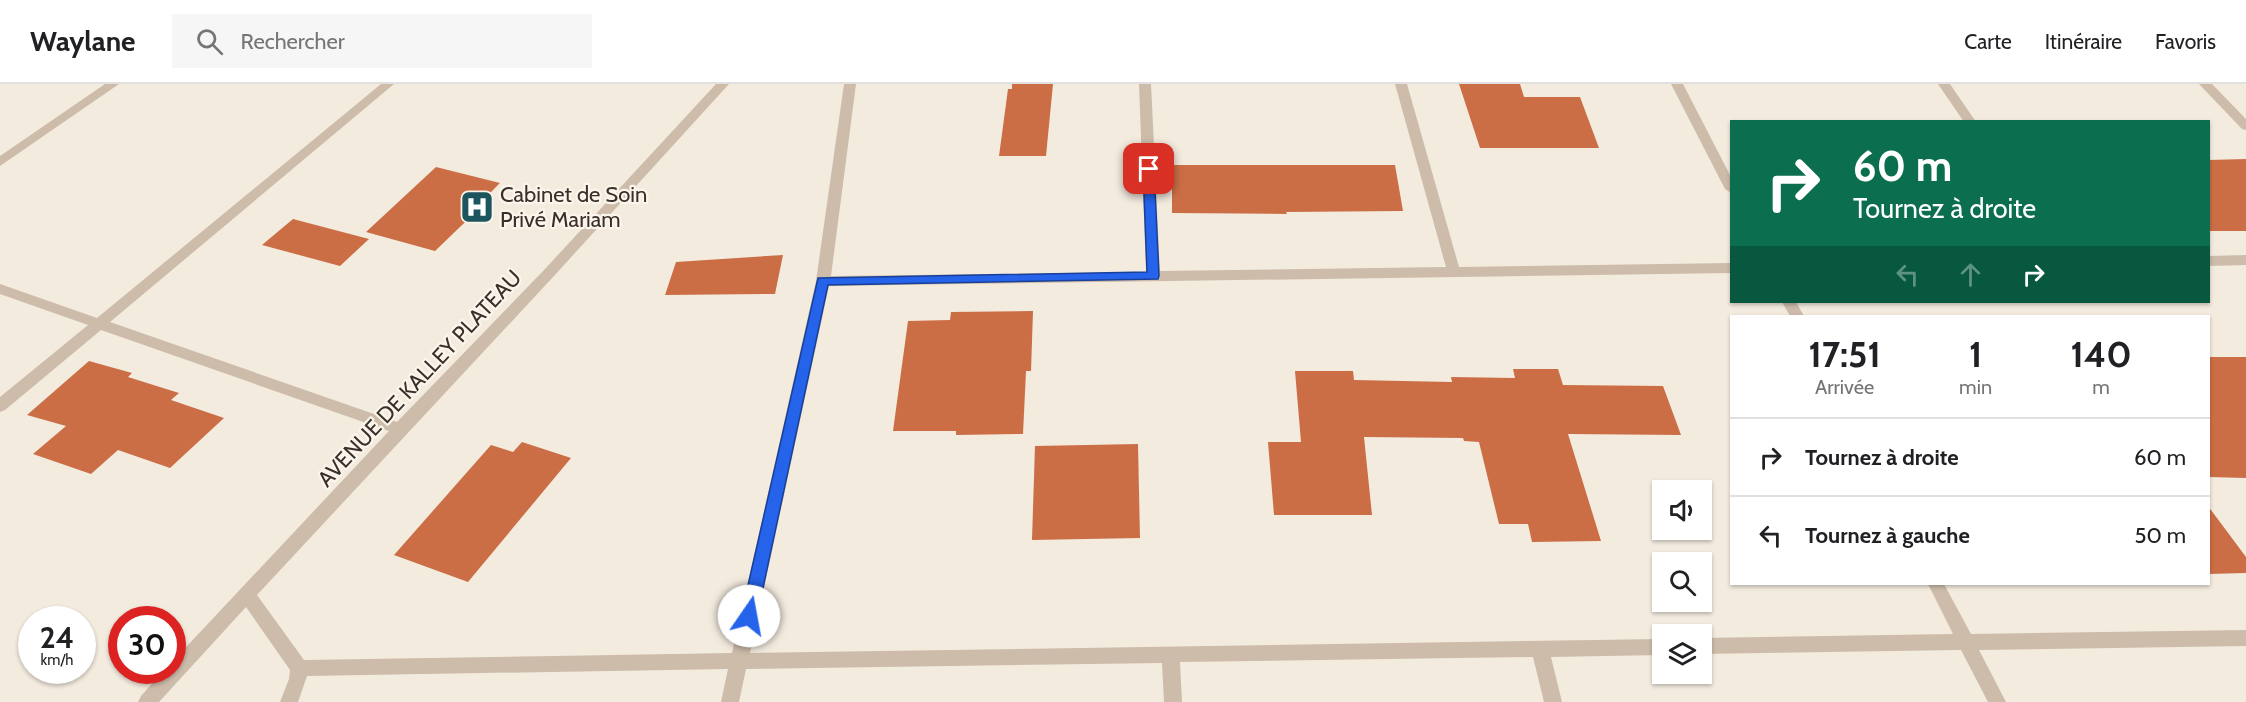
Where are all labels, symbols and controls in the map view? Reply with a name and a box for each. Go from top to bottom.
search box [172,14,592,68]
text: Waylane [30,24,136,58]
icon: search [193,25,226,58]
text: Rechercher [241,28,345,55]
text: Carte [1964,29,2012,54]
text: Itinéraire [2045,29,2122,54]
text: Favoris [2155,29,2216,54]
text: 60 m [1853,140,1952,192]
pin [1123,143,1174,194]
icon: right [1754,144,1832,222]
icon: arrive [1132,152,1165,185]
place label: Cabinet de Soin Privé Mariam [500,181,647,233]
hospital icon: Cabinet de Soin Privé Mariam [459,189,495,225]
text: Tournez à droite [1853,192,2036,225]
icon: left [1891,258,1924,291]
icon: ahead [1954,258,1987,291]
icon: right [2017,258,2050,291]
street label: AVENUE DE KALLEY PLATEAU [312,264,527,492]
text: 17:51 [1808,332,1881,376]
text: 1 [1969,332,1982,376]
text: 140 [2071,332,2132,376]
text: Arrivée [1815,375,1874,399]
text: min [1959,375,1992,399]
text: m [2092,375,2110,399]
icon: right [1754,441,1787,474]
text: Tournez à droite [1805,444,1959,471]
text: 60 m [2134,444,2186,471]
map controls [1652,480,1712,684]
button: sound [1652,480,1712,540]
icon: left [1754,519,1787,552]
text: Tournez à gauche [1805,522,1970,549]
text: 50 m [2134,522,2186,549]
button: search [1652,552,1712,612]
position arrow [717,584,781,648]
speed limit sign: 30 [108,606,186,684]
text: 24 [40,619,74,656]
button: layers [1652,624,1712,684]
text: km/h [41,651,73,669]

